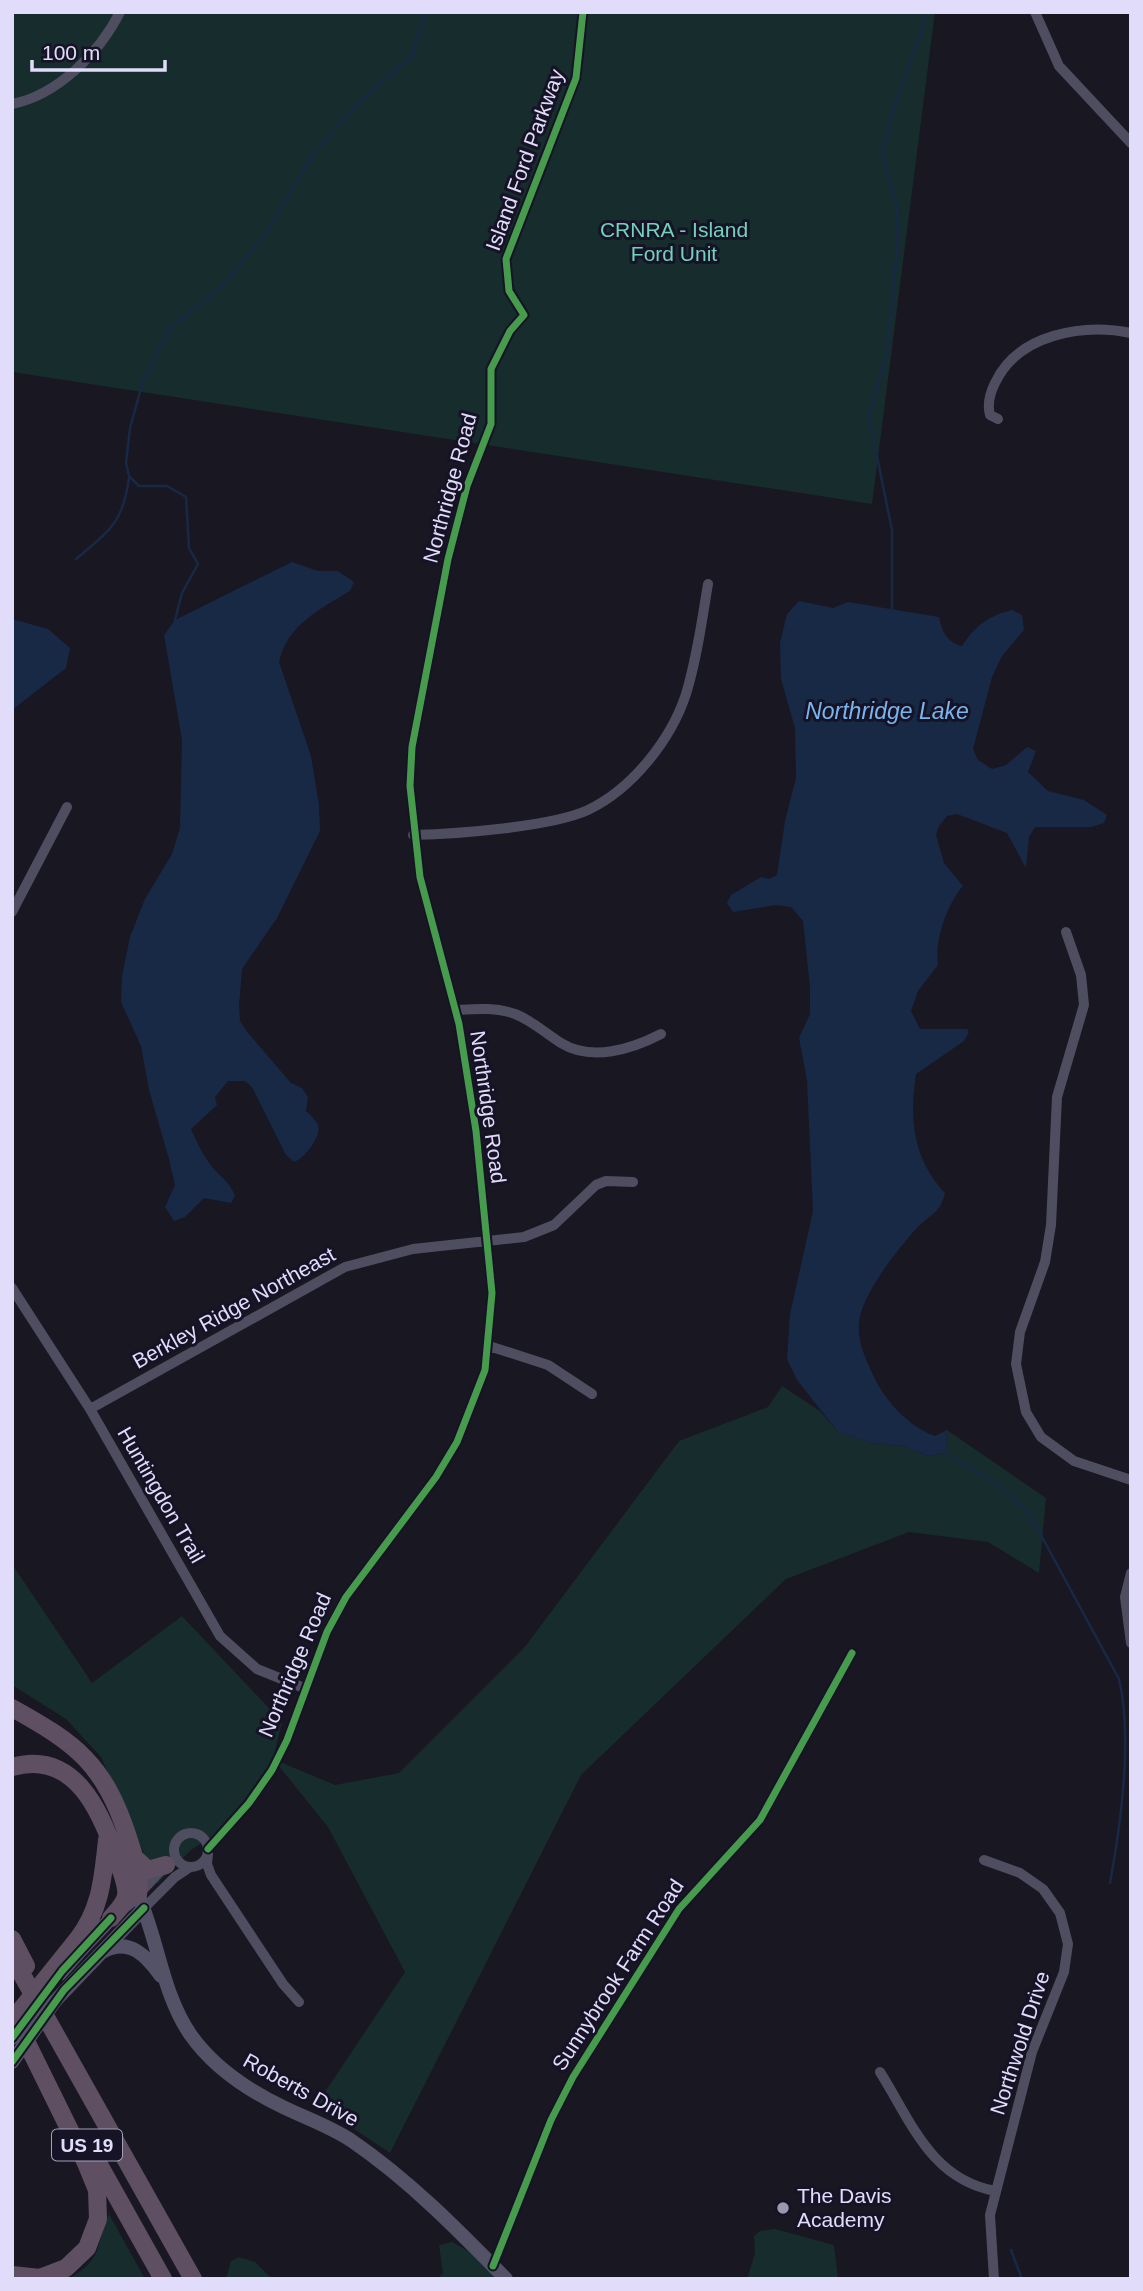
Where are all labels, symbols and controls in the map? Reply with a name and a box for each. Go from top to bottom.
scale bar [32,28,164,72]
text: 100 m [42,41,100,64]
street label: Island Ford Parkway [481,65,568,254]
park label: CRNRA - Island Ford Unit [600,218,748,265]
street label: Northridge Road [418,410,481,565]
water label: Northridge Lake [805,698,969,724]
street label: Northridge Road [466,1029,511,1185]
street label: Berkley Ridge Northeast [129,1242,339,1373]
street label: Huntingdon Trail [113,1423,210,1567]
street label: Northridge Road [254,1589,335,1740]
street label: Sunnybrook Farm Road [547,1875,688,2074]
street label: Northwold Drive [986,1968,1054,2117]
street label: Roberts Drive [240,2048,363,2131]
road number: US 19 [52,2130,122,2160]
place label: The Davis Academy [797,2184,892,2231]
marker: The Davis Academy [775,2200,791,2216]

